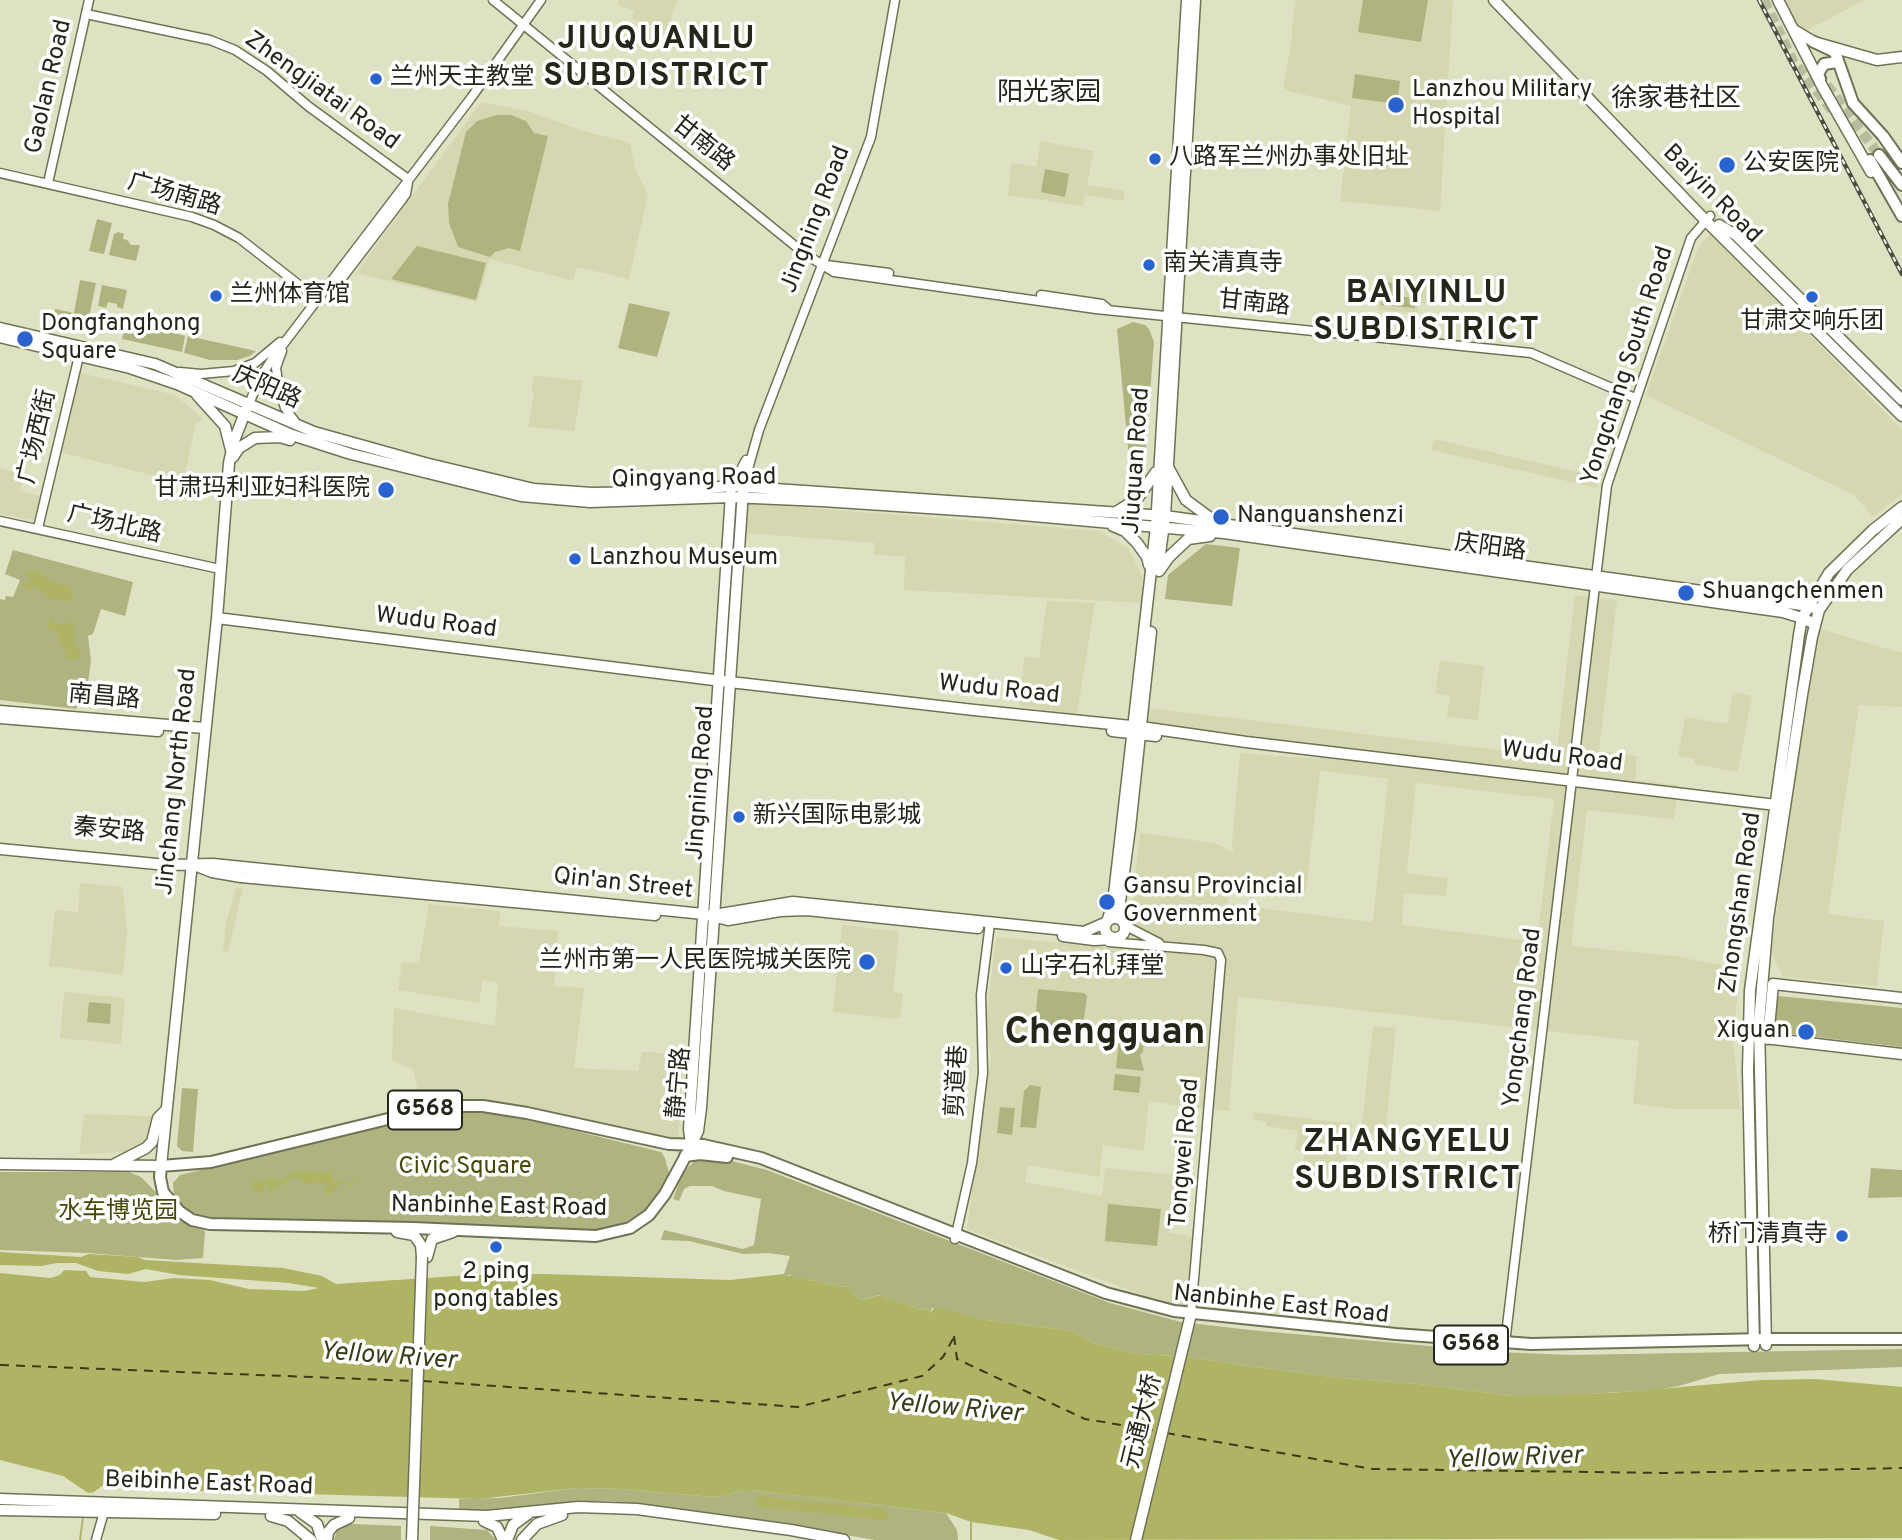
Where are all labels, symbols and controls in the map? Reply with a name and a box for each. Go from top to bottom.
street label: Gaolan Road [21,17,79,157]
district label: JIUQUANLU SUBDISTRICT [545,23,769,98]
street label: Zhengjiatai Road [238,26,404,158]
place label: 兰州天主教堂 [390,65,534,93]
marker: 兰州天主教堂 [368,71,384,87]
place label: Lanzhou Military Hospital [1412,77,1592,133]
district label: 阳光家园 [997,79,1101,111]
district label: 徐家巷社区 [1611,85,1741,117]
marker: Lanzhou Military Hospital [1386,95,1406,115]
street label: 甘南路 [665,111,739,179]
street label: Baiyin Road [1655,139,1767,251]
street label: Jingning Road [776,143,858,297]
place label: 八路军兰州办事处旧址 [1169,145,1409,173]
marker: 八路军兰州办事处旧址 [1147,151,1163,167]
place label: 公安医院 [1743,151,1839,179]
marker: 公安医院 [1717,155,1737,175]
street label: 广场南路 [124,169,224,223]
street label: Yongchang South Road [1577,243,1681,489]
place label: 南关清真寺 [1163,251,1283,279]
marker: 南关清真寺 [1141,257,1157,273]
district label: BAIYINLU SUBDISTRICT [1315,277,1539,352]
place label: 兰州体育馆 [230,282,350,310]
street label: 甘南路 [1217,287,1291,323]
marker: 兰州体育馆 [208,288,224,304]
marker: 甘肃交响乐团 [1804,289,1820,305]
place label: 甘肃交响乐团 [1740,309,1884,337]
place label: Dongfanghong Square [41,311,201,367]
marker: Dongfanghong Square [15,329,35,349]
street label: 庆阳路 [227,361,305,417]
street label: Jiuquan Road [1118,386,1158,536]
street label: 广场西街 [14,387,64,487]
street label: Qingyang Road [611,464,777,496]
place label: 甘肃玛利亚妇科医院 [154,476,370,504]
marker: 甘肃玛利亚妇科医院 [376,480,396,500]
street label: 广场北路 [64,501,164,551]
place label: Nanguanshenzi [1237,503,1404,531]
marker: Nanguanshenzi [1211,507,1231,527]
street label: 庆阳路 [1452,530,1528,568]
place label: Lanzhou Museum [589,545,778,573]
marker: Lanzhou Museum [567,551,583,567]
place label: Shuangchenmen [1702,579,1884,607]
marker: Shuangchenmen [1676,583,1696,603]
street label: Wudu Road [374,602,498,646]
street label: Jinchang North Road [152,667,204,897]
street label: Wudu Road [937,670,1061,712]
street label: 南昌路 [67,682,141,716]
street label: Jingning Road [682,705,722,861]
street label: Wudu Road [1500,736,1624,780]
place label: 新兴国际电影城 [753,803,921,831]
marker: 新兴国际电影城 [731,809,747,825]
street label: Zhongshan Road [1715,811,1769,995]
street label: 秦安路 [72,815,146,849]
street label: Qin'an Street [552,863,694,907]
place label: Gansu Provincial Government [1123,874,1303,930]
marker: Gansu Provincial Government [1097,892,1117,912]
street label: Yongchang Road [1499,927,1549,1109]
place label: 兰州市第一人民医院城关医院 [539,948,851,976]
marker: 兰州市第一人民医院城关医院 [857,952,877,972]
place label: 山字石礼拜堂 [1020,954,1164,982]
marker: 山字石礼拜堂 [998,960,1014,976]
district label: Chengguan [1005,1012,1205,1058]
place label: Xiguan [1716,1018,1790,1046]
marker: Xiguan [1796,1022,1816,1042]
street label: 剪道巷 [943,1044,975,1118]
street label: 静宁路 [664,1046,698,1120]
street label: Tongwei Road [1165,1077,1207,1229]
road number: G568 [388,1091,462,1130]
district label: ZHANGYELU SUBDISTRICT [1296,1126,1520,1201]
park label: Civic Square [398,1154,532,1182]
street label: Nanbinhe East Road [391,1192,607,1224]
park label: 水车博览园 [58,1199,178,1227]
place label: 桥门清真寺 [1708,1222,1828,1250]
marker: 桥门清真寺 [1834,1228,1850,1244]
marker: 2 ping pong tables [488,1239,504,1255]
place label: 2 ping pong tables [433,1259,559,1315]
street label: Nanbinhe East Road [1172,1280,1390,1332]
road number: G568 [1434,1326,1508,1364]
water label: Yellow River [319,1338,457,1378]
street label: 元通大桥 [1118,1372,1170,1472]
water label: Yellow River [884,1388,1024,1432]
water label: Yellow River [1445,1442,1583,1478]
street label: Beibinhe East Road [104,1467,314,1503]

